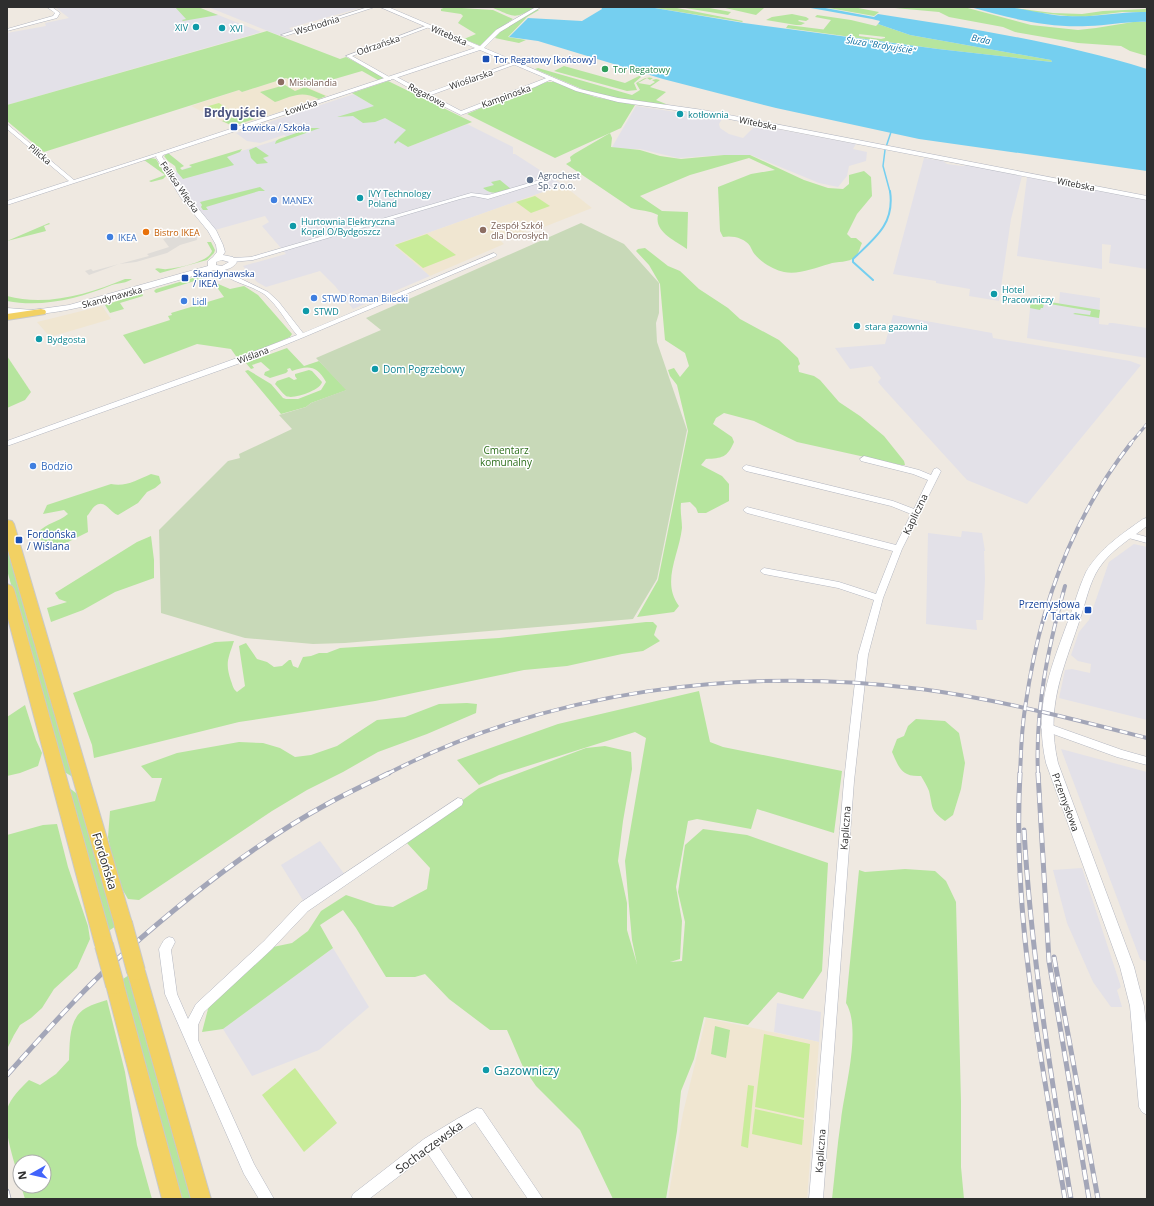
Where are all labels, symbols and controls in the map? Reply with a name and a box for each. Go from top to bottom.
street label: Wschodnia [293,12,341,38]
place label: XIV [175,21,189,34]
marker: XIV [191,22,201,32]
place label: XVI [230,22,243,35]
street label: Witebska [429,22,469,48]
marker: XVI [217,23,227,33]
water label: Brda [970,31,992,47]
street label: Odrzańska [355,32,401,58]
water label: Śluza "Brdyujście" [845,33,918,57]
place label: Tor Regatowy [końcowy] [494,53,596,66]
marker: Tor Regatowy [końcowy] [481,54,491,64]
place label: Tor Regatowy [613,63,670,76]
marker: Tor Regatowy [600,64,610,74]
street label: Wioślarska [447,65,495,93]
place label: Misiolandia [289,76,337,89]
marker: Misiolandia [276,77,286,87]
street label: Regatowa [406,80,448,110]
street label: Kampinoska [480,81,532,111]
street label: Łowicka [283,96,319,118]
district label: Brdyujście [204,104,266,121]
place label: kotłownia [688,108,729,121]
marker: kotłownia [675,109,685,119]
street label: Witebska [738,113,778,133]
place label: Łowicka / Szkoła [242,121,310,134]
marker: Łowicka / Szkoła [229,122,239,132]
street label: Pilicka [26,141,54,167]
street label: Feliksa Więcka [157,159,203,215]
place label: Agrochest Sp. z o.o. [538,169,580,192]
street label: Witebska [1056,174,1096,194]
marker: Agrochest Sp. z o.o. [525,175,535,185]
place label: IVY Technology Poland [368,187,432,210]
marker: IVY Technology Poland [355,193,365,203]
place label: MANEX [282,194,314,207]
marker: MANEX [269,195,279,205]
place label: Hurtownia Elektryczna Kopel O/Bydgoszcz [301,215,395,238]
place label: Zespół Szkół dla Dorosłych [491,219,548,242]
marker: Hurtownia Elektryczna Kopel O/Bydgoszcz [288,221,298,231]
marker: Zespół Szkół dla Dorosłych [478,225,488,235]
place label: Bistro IKEA [154,226,200,239]
marker: Bistro IKEA [141,227,151,237]
place label: IKEA [118,231,137,244]
marker: IKEA [105,232,115,242]
place label: Skandynawska / IKEA [193,267,255,290]
marker: Skandynawska / IKEA [180,273,190,283]
street label: Skandynawska [81,283,143,311]
place label: Hotel Pracowniczy [1002,283,1054,306]
marker: Hotel Pracowniczy [989,289,999,299]
place label: STWD Roman Bilecki [322,292,408,305]
marker: STWD Roman Bilecki [309,293,319,303]
place label: Lidl [192,295,207,308]
marker: Lidl [179,296,189,306]
place label: STWD [314,305,339,318]
marker: STWD [301,306,311,316]
place label: stara gazownia [865,320,928,333]
marker: stara gazownia [852,321,862,331]
place label: Bydgosta [47,333,86,346]
marker: Bydgosta [34,334,44,344]
street label: Wiślana [235,343,271,367]
place label: Dom Pogrzebowy [383,362,466,376]
marker: Dom Pogrzebowy [370,364,380,374]
park label: Cmentarz komunalny [480,443,533,469]
place label: Bodzio [41,459,73,473]
marker: Bodzio [28,461,38,471]
street label: Kapliczna [899,491,931,537]
place label: Fordońska / Wiślana [27,527,76,553]
marker: Fordońska / Wiślana [14,535,24,545]
place label: Przemysłowa / Tartak [1019,597,1081,623]
marker: Przemysłowa / Tartak [1083,605,1093,615]
street label: Przemysłowa [1049,771,1083,833]
street label: Kapliczna [836,806,854,850]
street label: Fordońska [88,830,122,892]
place label: Gazowniczy [494,1062,560,1079]
marker: Gazowniczy [481,1065,491,1075]
street label: Sochaczewska [392,1117,466,1177]
street label: Kapliczna [811,1129,829,1173]
north arrow [12,1154,52,1194]
text: N [14,1170,30,1181]

